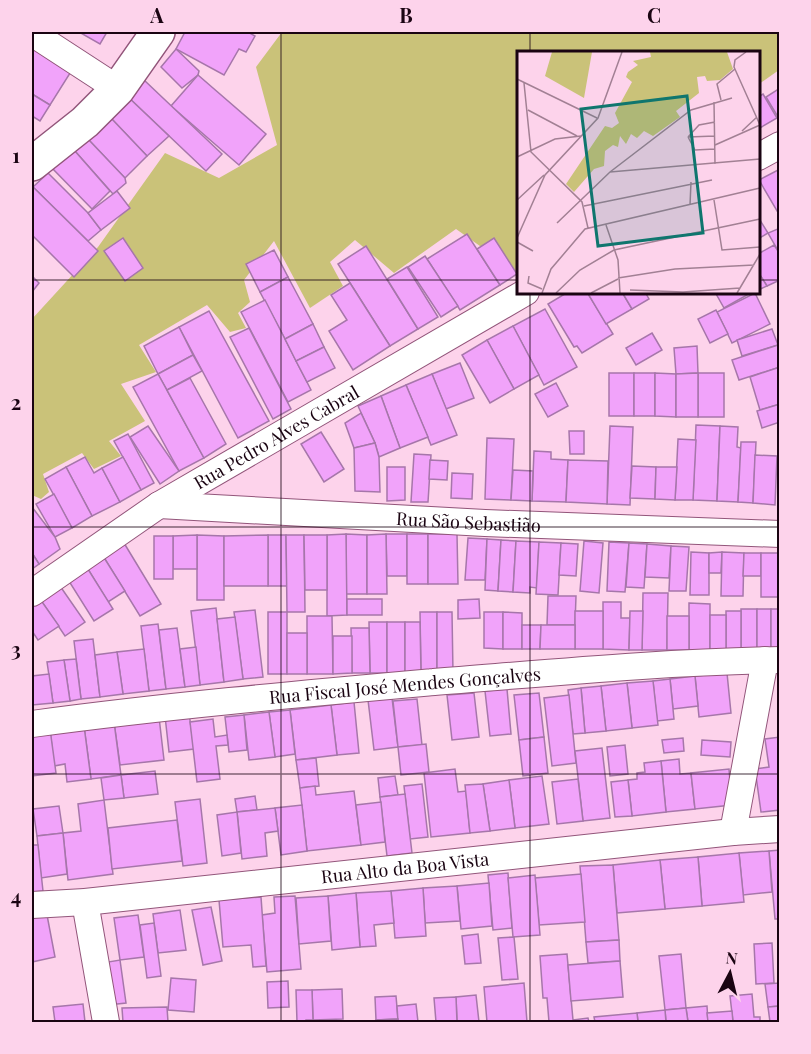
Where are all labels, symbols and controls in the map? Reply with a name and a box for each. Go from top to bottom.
text: A [149,1,164,28]
text: B [399,1,413,28]
text: C [647,1,661,28]
inset map [517,51,760,294]
text: 1 [12,141,20,168]
street label: Rua Pedro Alves Cabral [189,380,363,494]
text: 2 [11,388,21,415]
street label: Rua São Sebastião [396,506,542,537]
text: 3 [11,635,21,662]
street label: Rua Fiscal José Mendes Gonçalves [268,661,542,709]
street label: Rua Alto da Boa Vista [320,846,490,888]
text: 4 [11,882,21,909]
north arrow [700,943,760,1003]
text: N [725,946,739,969]

